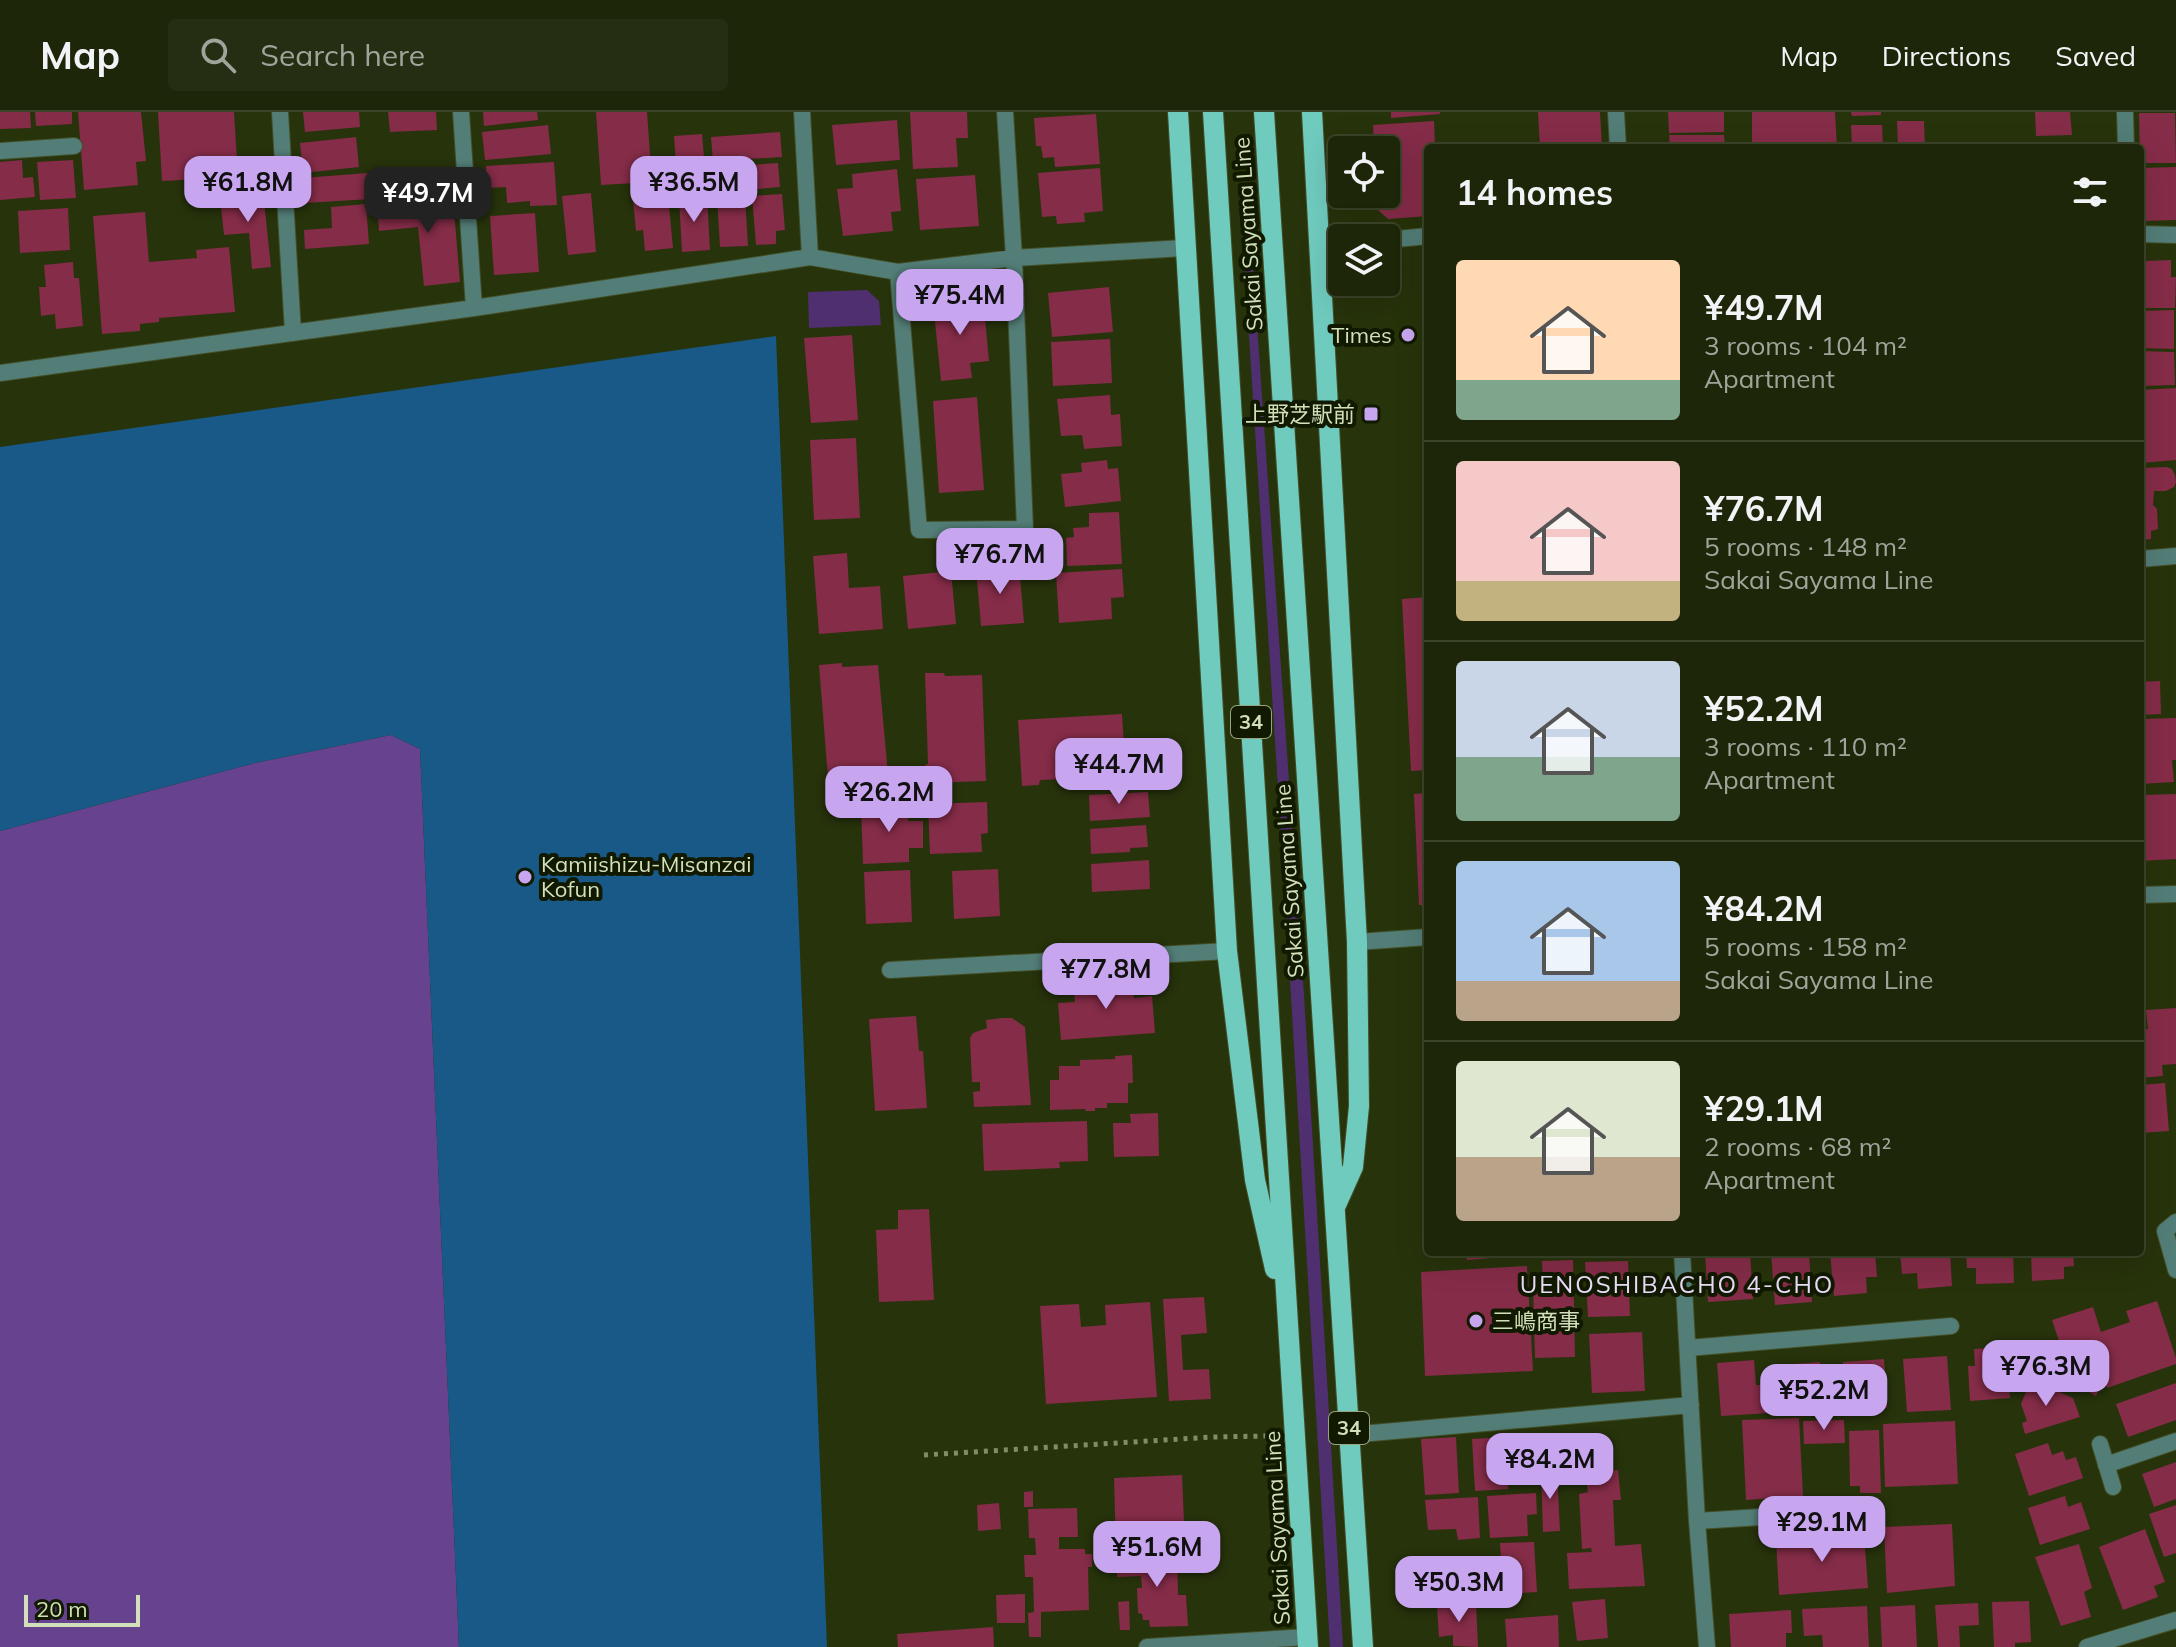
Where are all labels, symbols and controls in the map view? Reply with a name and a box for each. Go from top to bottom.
search box [168,19,728,91]
text: Map [40,31,120,79]
icon: search [196,33,240,77]
text: Search here [260,36,425,74]
text: Map [1780,38,1838,73]
text: Directions [1882,38,2011,73]
text: Saved [2055,38,2136,73]
street label: Sakai Sayama Line [1227,136,1269,332]
map controls [1328,136,1400,296]
button: locate [1328,136,1400,208]
pin: ¥61.8M [183,156,313,224]
pin: ¥36.5M [629,156,759,224]
text: ¥61.8M [202,165,294,198]
text: ¥36.5M [648,165,740,198]
pin: ¥49.7M [363,167,493,235]
icon: filters [2068,170,2112,214]
text: 14 homes [1456,171,1613,214]
text: ¥49.7M [382,176,474,209]
button: layers [1328,224,1400,296]
pin: ¥75.4M [895,269,1025,337]
text: ¥75.4M [914,278,1006,311]
text: ¥49.7M [1704,286,1824,329]
icon: home [1520,292,1616,388]
place label: Times [1331,321,1392,349]
marker: Times [1399,326,1417,344]
text: 3 rooms · 104 m² [1704,329,1907,362]
text: Apartment [1704,362,1835,395]
place label: 上野芝駅前 [1245,400,1355,428]
marker: 上野芝駅前 [1362,405,1380,423]
text: ¥76.7M [1704,487,1824,530]
icon: home [1520,493,1616,589]
pin: ¥76.7M [935,528,1065,596]
text: 5 rooms · 148 m² [1704,530,1907,563]
text: ¥76.7M [954,537,1046,570]
text: Sakai Sayama Line [1704,563,1933,596]
text: ¥52.2M [1704,687,1824,730]
icon: home [1520,693,1616,789]
road number: 34 [1231,706,1271,738]
text: 3 rooms · 110 m² [1704,730,1907,763]
pin: ¥44.7M [1054,738,1184,806]
text: ¥44.7M [1073,747,1165,780]
text: Apartment [1704,763,1835,796]
pin: ¥26.2M [824,766,954,834]
text: ¥26.2M [843,775,935,808]
street label: Sakai Sayama Line [1268,783,1310,979]
place label: Kamiishizu-Misanzai Kofun [541,850,751,903]
marker: Kamiishizu-Misanzai Kofun [516,868,534,886]
text: ¥84.2M [1704,887,1824,930]
icon: home [1520,893,1616,989]
text: 5 rooms · 158 m² [1704,930,1907,963]
pin: ¥77.8M [1041,943,1171,1011]
text: ¥77.8M [1060,952,1152,985]
text: Sakai Sayama Line [1704,963,1933,996]
text: ¥29.1M [1704,1087,1824,1130]
icon: home [1520,1093,1616,1189]
text: 2 rooms · 68 m² [1704,1130,1891,1163]
text: Apartment [1704,1163,1835,1196]
district label: UENOSHIBACHO 4-CHO [1520,1269,1834,1299]
place label: 三嶋商事 [1492,1307,1580,1335]
marker: 三嶋商事 [1467,1312,1485,1330]
pin: ¥76.3M [1981,1340,2111,1408]
text: ¥76.3M [2000,1349,2092,1382]
pin: ¥52.2M [1759,1364,1889,1432]
text: ¥52.2M [1778,1373,1870,1406]
road number: 34 [1329,1412,1369,1444]
street label: Sakai Sayama Line [1258,1430,1296,1626]
pin: ¥84.2M [1485,1433,1615,1501]
text: ¥84.2M [1504,1442,1596,1475]
pin: ¥29.1M [1757,1496,1887,1564]
text: ¥29.1M [1776,1505,1868,1538]
pin: ¥51.6M [1092,1521,1222,1589]
text: ¥51.6M [1111,1530,1203,1563]
pin: ¥50.3M [1394,1556,1524,1624]
text: ¥50.3M [1413,1565,1505,1598]
scale bar [24,1591,140,1627]
text: 20 m [36,1595,87,1623]

